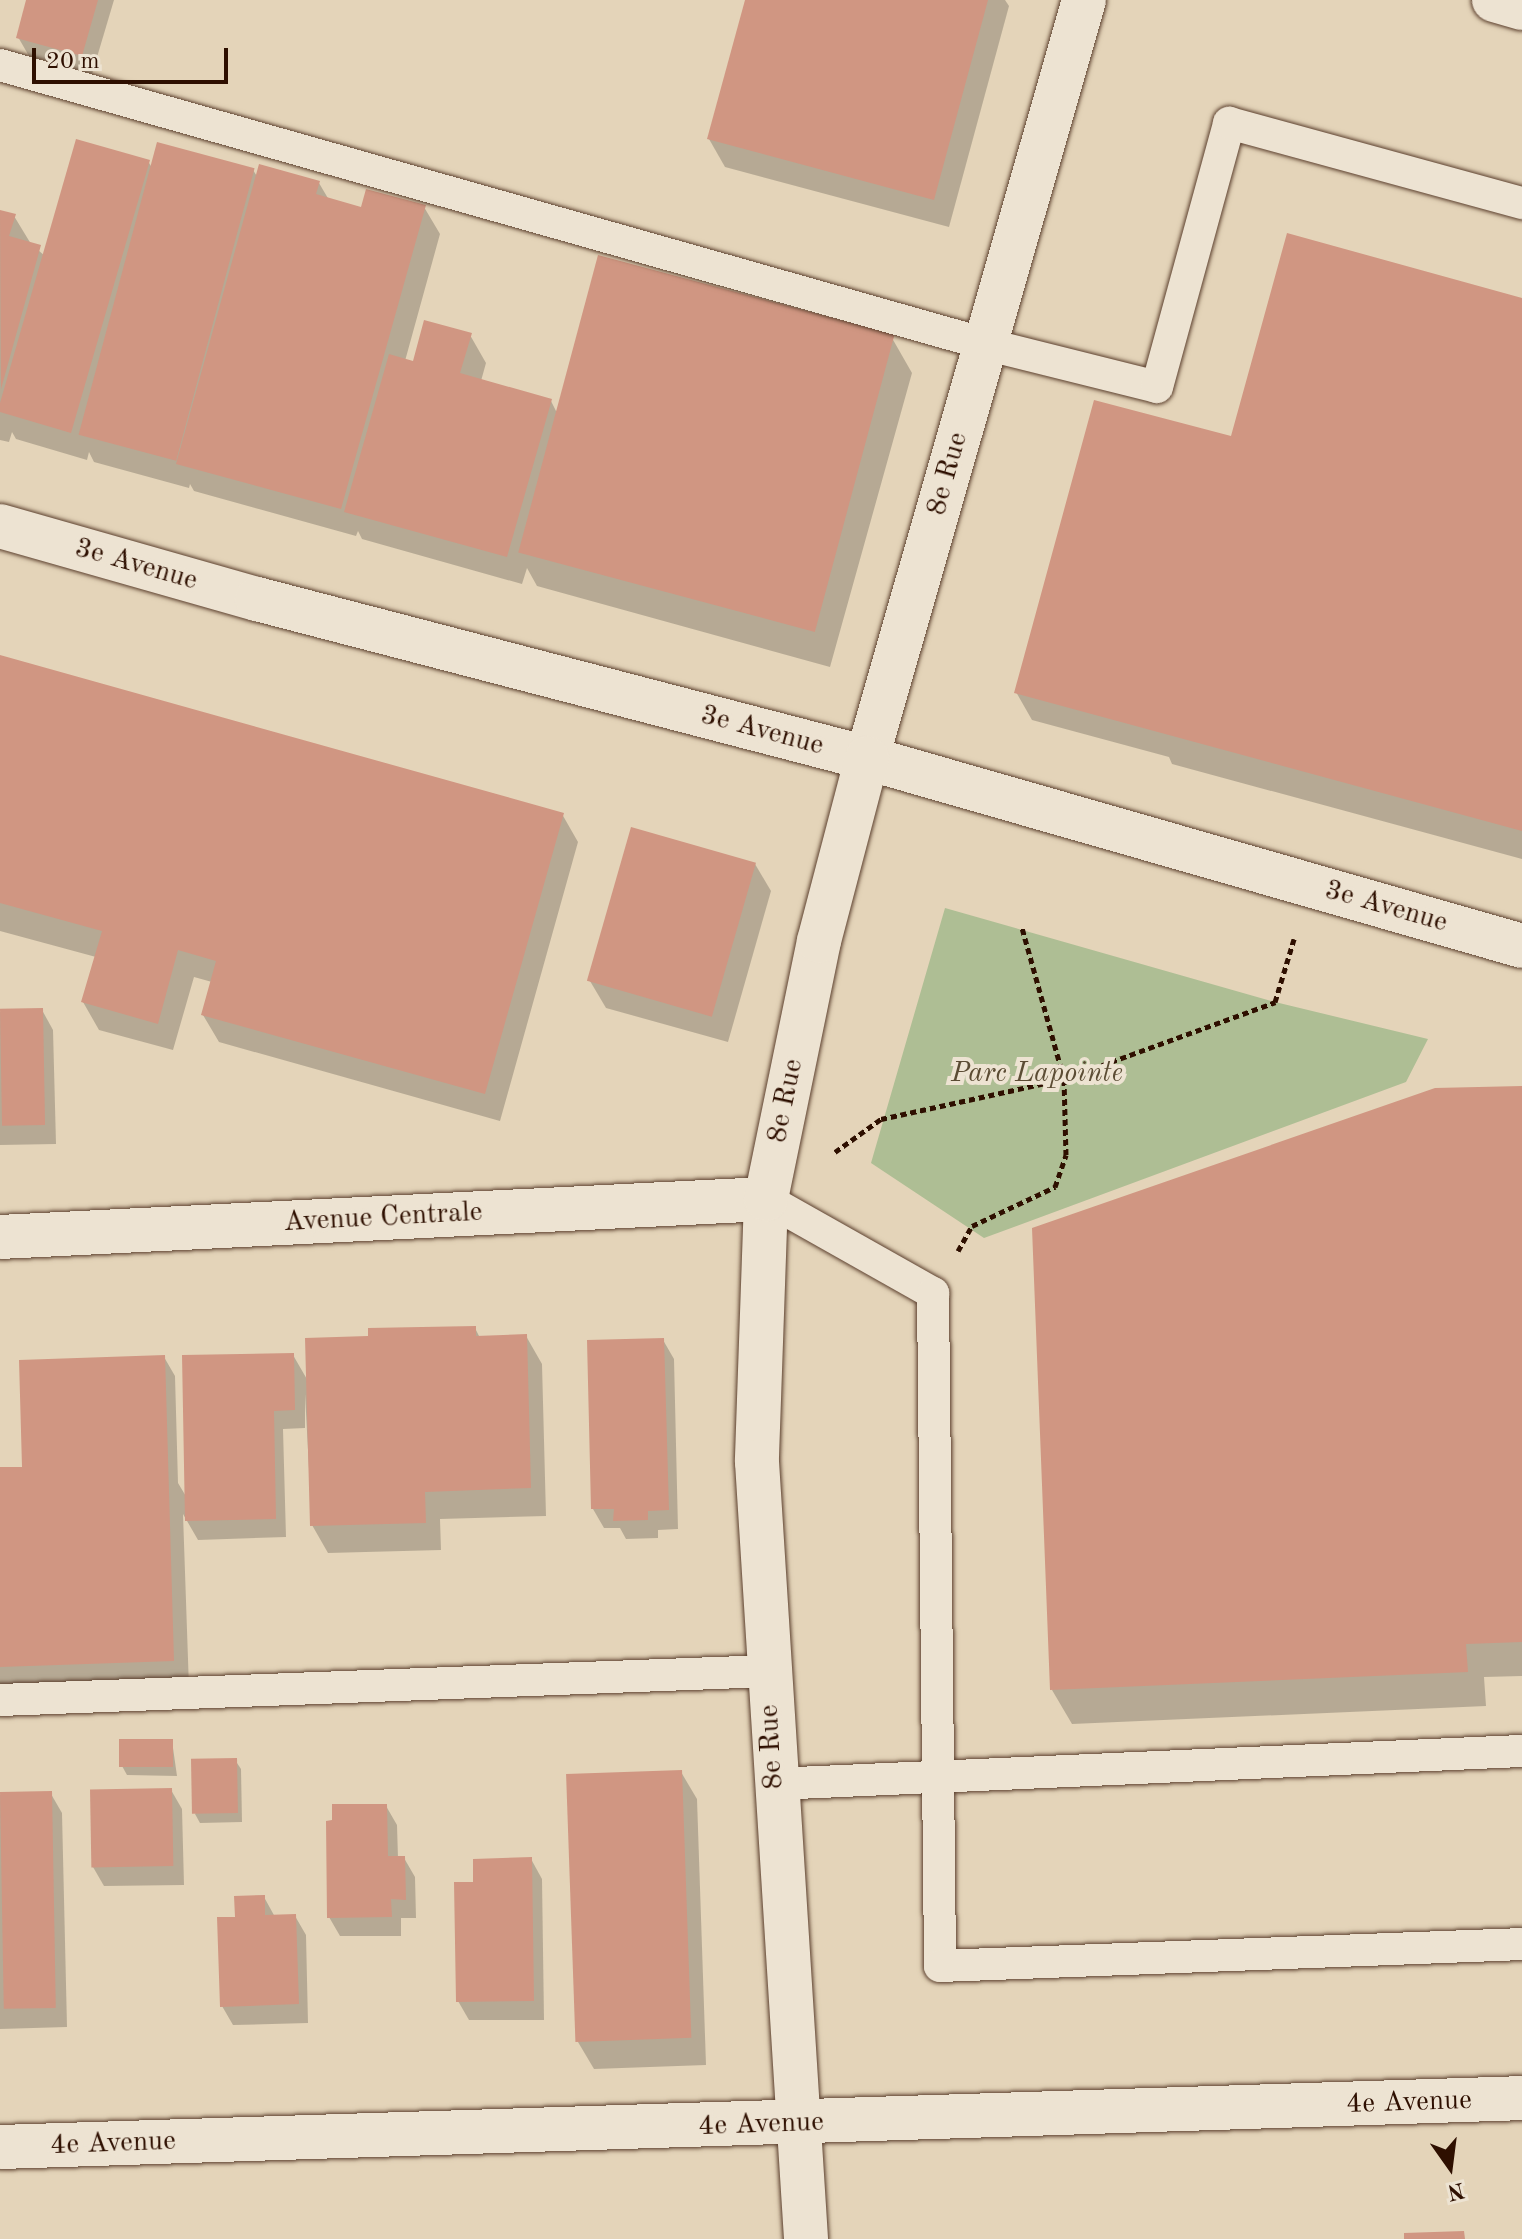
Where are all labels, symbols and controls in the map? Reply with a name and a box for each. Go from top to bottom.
scale bar [36,32,232,82]
text: 20 m [46,50,100,74]
street label: 8e Rue [920,429,976,519]
street label: 3e Avenue [71,532,201,598]
street label: 3e Avenue [697,698,827,764]
street label: 3e Avenue [1321,874,1451,940]
street label: 8e Rue [761,1056,811,1146]
park label: Parc Lapointe [951,1057,1123,1091]
street label: Avenue Centrale [283,1196,483,1240]
street label: 8e Rue [753,1704,791,1790]
street label: 4e Avenue [1346,2084,1472,2122]
street label: 4e Avenue [698,2106,824,2144]
street label: 4e Avenue [50,2125,176,2163]
north arrow [1410,2127,1490,2207]
text: N [1445,2178,1467,2203]

